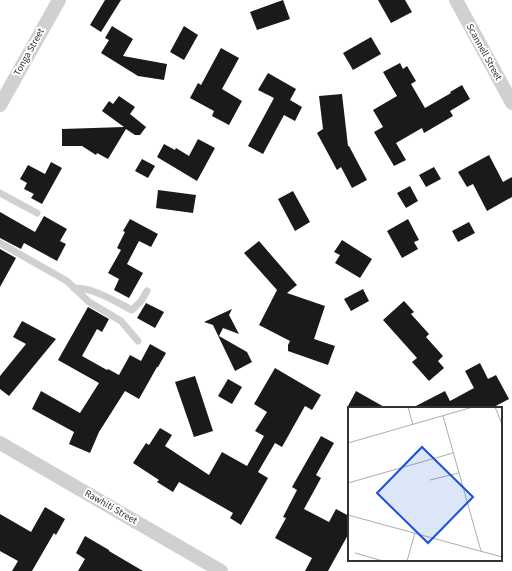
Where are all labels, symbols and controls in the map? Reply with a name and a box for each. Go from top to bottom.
street label: Scannell Street [463,21,506,83]
street label: Tonga Street [10,25,48,78]
inset map [348,407,502,561]
street label: Rawhiti Street [82,486,140,528]

